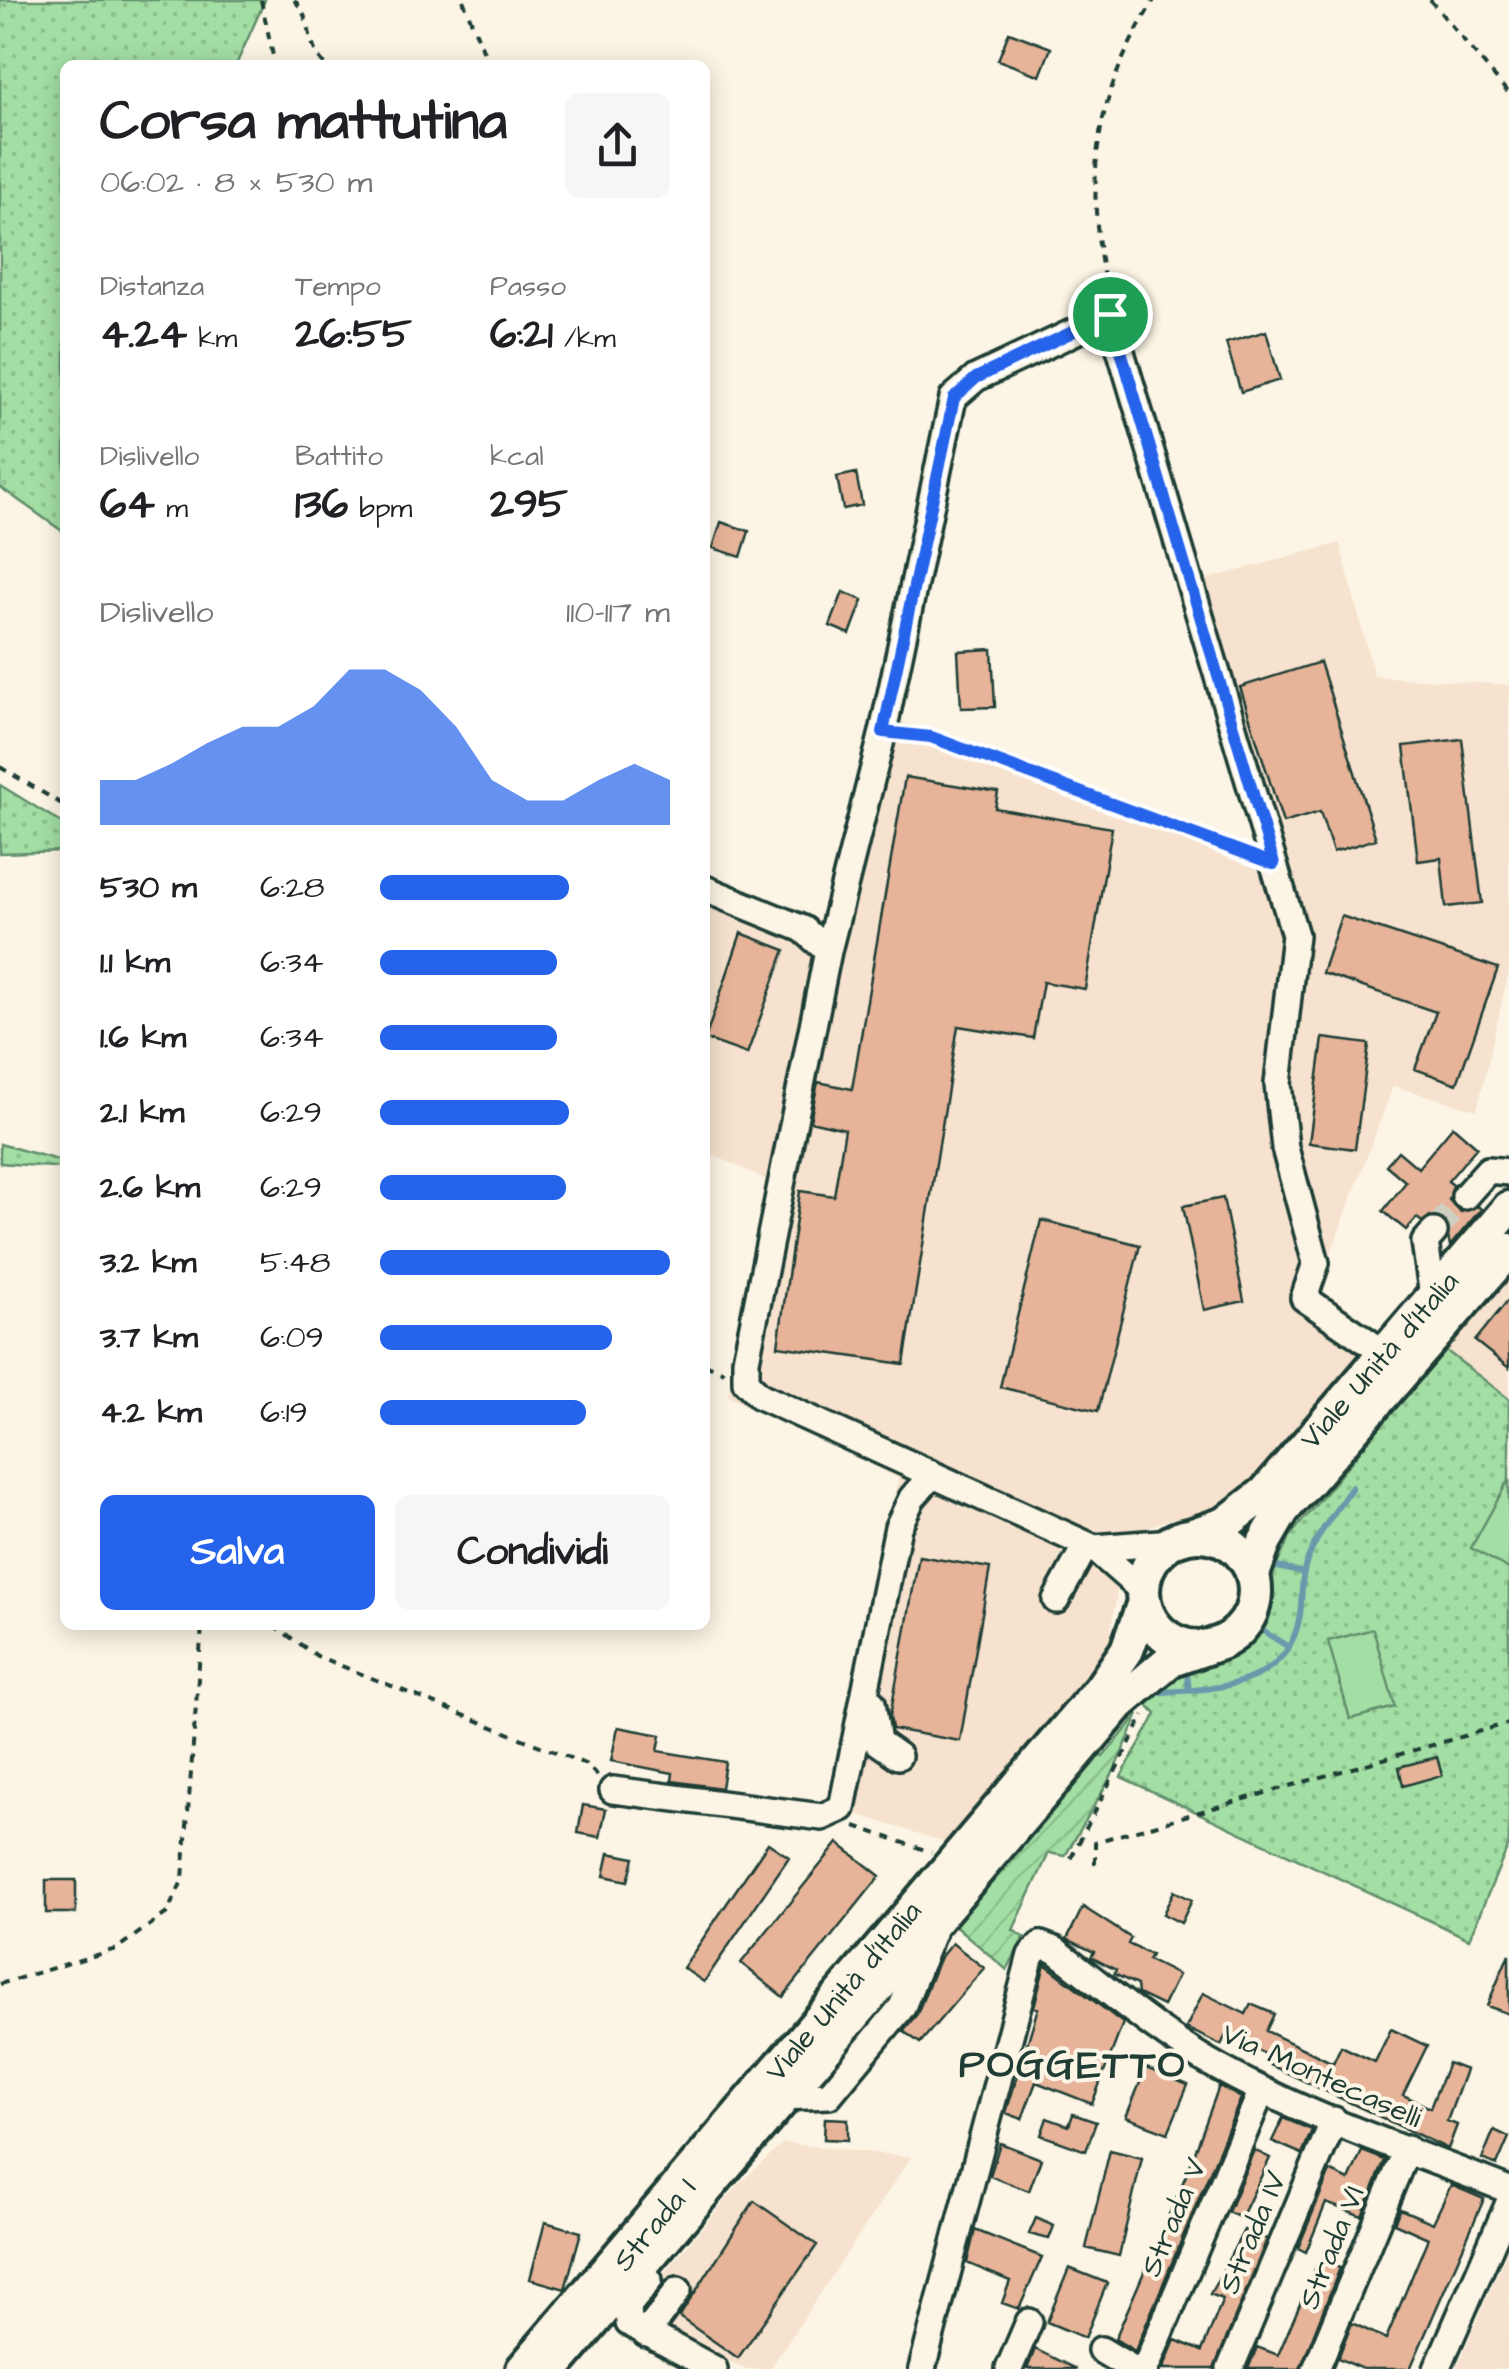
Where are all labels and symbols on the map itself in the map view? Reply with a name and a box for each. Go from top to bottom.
pin [1068,272,1153,357]
street label: Viale Unità d'Italia [1290,1262,1469,1459]
street label: Viale Unità d'Italia [756,1892,932,2091]
street label: Via Montecaselli [1215,2013,1429,2139]
district label: POGGETTO [959,2038,1187,2093]
street label: Strada V [1130,2152,1218,2283]
street label: Strada IV [1208,2165,1298,2300]
street label: Strada I [603,2169,706,2280]
street label: Strada VI [1288,2180,1376,2315]

